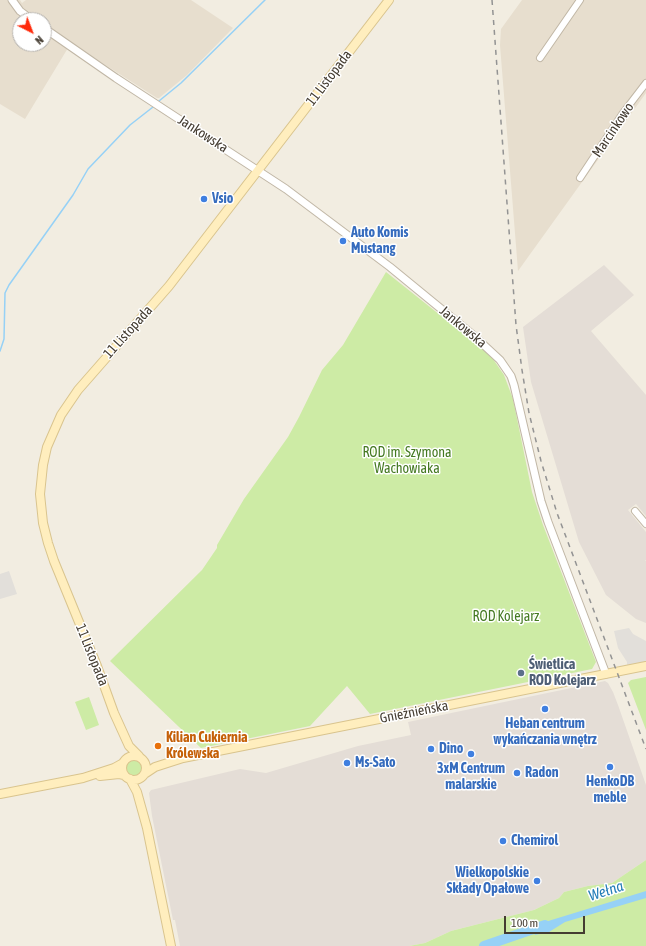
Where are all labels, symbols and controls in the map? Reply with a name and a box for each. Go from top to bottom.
north arrow [12,12,52,52]
text: N [33,34,46,47]
street label: 11 Listopada [303,47,355,109]
street label: Marcinkowo [589,99,637,161]
street label: Jankowska [175,112,231,156]
place label: Vsio [212,191,233,207]
marker: Vsio [199,194,209,204]
place label: Auto Komis Mustang [351,225,408,258]
marker: Auto Komis Mustang [338,236,348,246]
street label: 11 Listopada [100,302,156,362]
street label: Jankowska [436,303,490,351]
park label: ROD im. Szymona Wachowiaka [362,445,452,478]
park label: ROD Kolejarz [473,609,539,625]
street label: 11 Listopada [72,622,112,688]
place label: Świetlica ROD Kolejarz [529,657,596,690]
marker: Świetlica ROD Kolejarz [516,668,526,678]
street label: Gnieźnieńska [378,697,450,727]
marker: Heban centrum wykańczania wnętrz [540,704,550,714]
place label: Heban centrum wykańczania wnętrz [493,716,597,748]
place label: Kilian Cukiernia Królewska [166,730,248,762]
marker: Kilian Cukiernia Królewska [153,741,163,751]
place label: Dino [439,741,463,757]
marker: Dino [426,744,436,754]
marker: 3xM Centrum malarskie [466,749,476,759]
place label: Ms-Sato [355,755,396,771]
marker: Ms-Sato [342,758,352,768]
place label: 3xM Centrum malarskie [437,761,505,794]
marker: HenkoDB meble [605,762,615,772]
place label: Radon [525,765,559,781]
marker: Radon [512,768,522,778]
place label: HenkoDB meble [586,774,634,806]
place label: Chemirol [511,833,558,849]
marker: Chemirol [498,836,508,846]
place label: Wielkopolskie Składy Opałowe [447,865,529,898]
marker: Wielkopolskie Składy Opałowe [532,876,542,886]
water label: Wełna [586,877,626,905]
scale bar [506,908,587,934]
text: 100 m [511,916,538,930]

